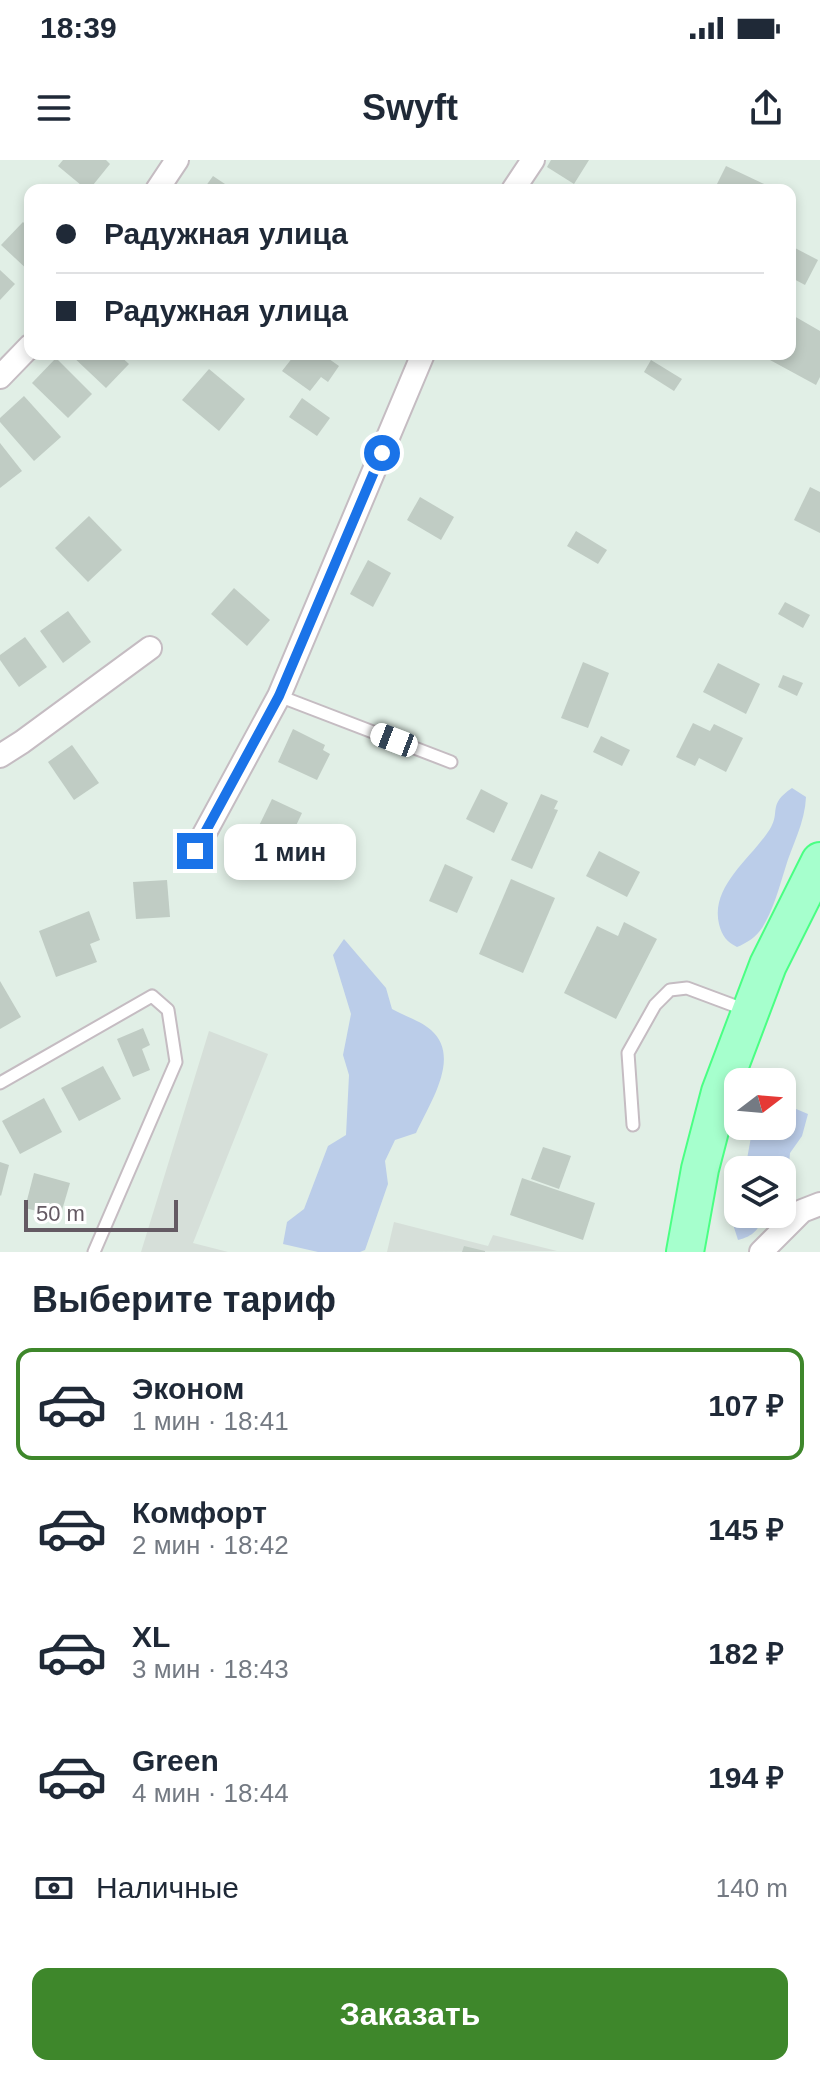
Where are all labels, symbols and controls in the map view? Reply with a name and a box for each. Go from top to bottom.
text: 18:39 [40,11,117,44]
icon: menu [32,86,76,130]
icon: share [744,86,788,130]
text: Swyft [362,87,458,128]
text: Радужная улица [104,217,348,250]
text: Радужная улица [104,294,348,327]
route start [364,435,400,471]
car [367,720,421,760]
callout: 1 мин [223,823,355,879]
route end [177,833,213,869]
text: 1 мин [254,837,326,867]
north arrow [724,1068,796,1140]
map controls [724,1068,796,1228]
button: layers [724,1156,796,1228]
scale bar [24,1196,178,1232]
text: 50 m [36,1201,85,1226]
text: Выберите тариф [32,1279,336,1320]
icon: car [36,1368,108,1440]
text: Эконом [132,1372,245,1405]
text: 107 ₽ [708,1389,784,1422]
text: 1 мин · 18:41 [132,1406,289,1436]
icon: car [36,1492,108,1564]
text: Комфорт [132,1496,267,1529]
text: 145 ₽ [708,1513,784,1546]
text: 2 мин · 18:42 [132,1530,289,1560]
icon: car [36,1616,108,1688]
text: XL [132,1620,170,1653]
text: 182 ₽ [708,1637,784,1670]
text: 3 мин · 18:43 [132,1654,289,1684]
icon: car [36,1740,108,1812]
text: Green [132,1744,219,1777]
text: 194 ₽ [708,1761,784,1794]
text: 4 мин · 18:44 [132,1778,289,1808]
icon: cash [32,1866,76,1910]
text: Наличные [96,1871,239,1904]
text: 140 m [716,1873,788,1903]
button: Заказать [32,1968,788,2060]

